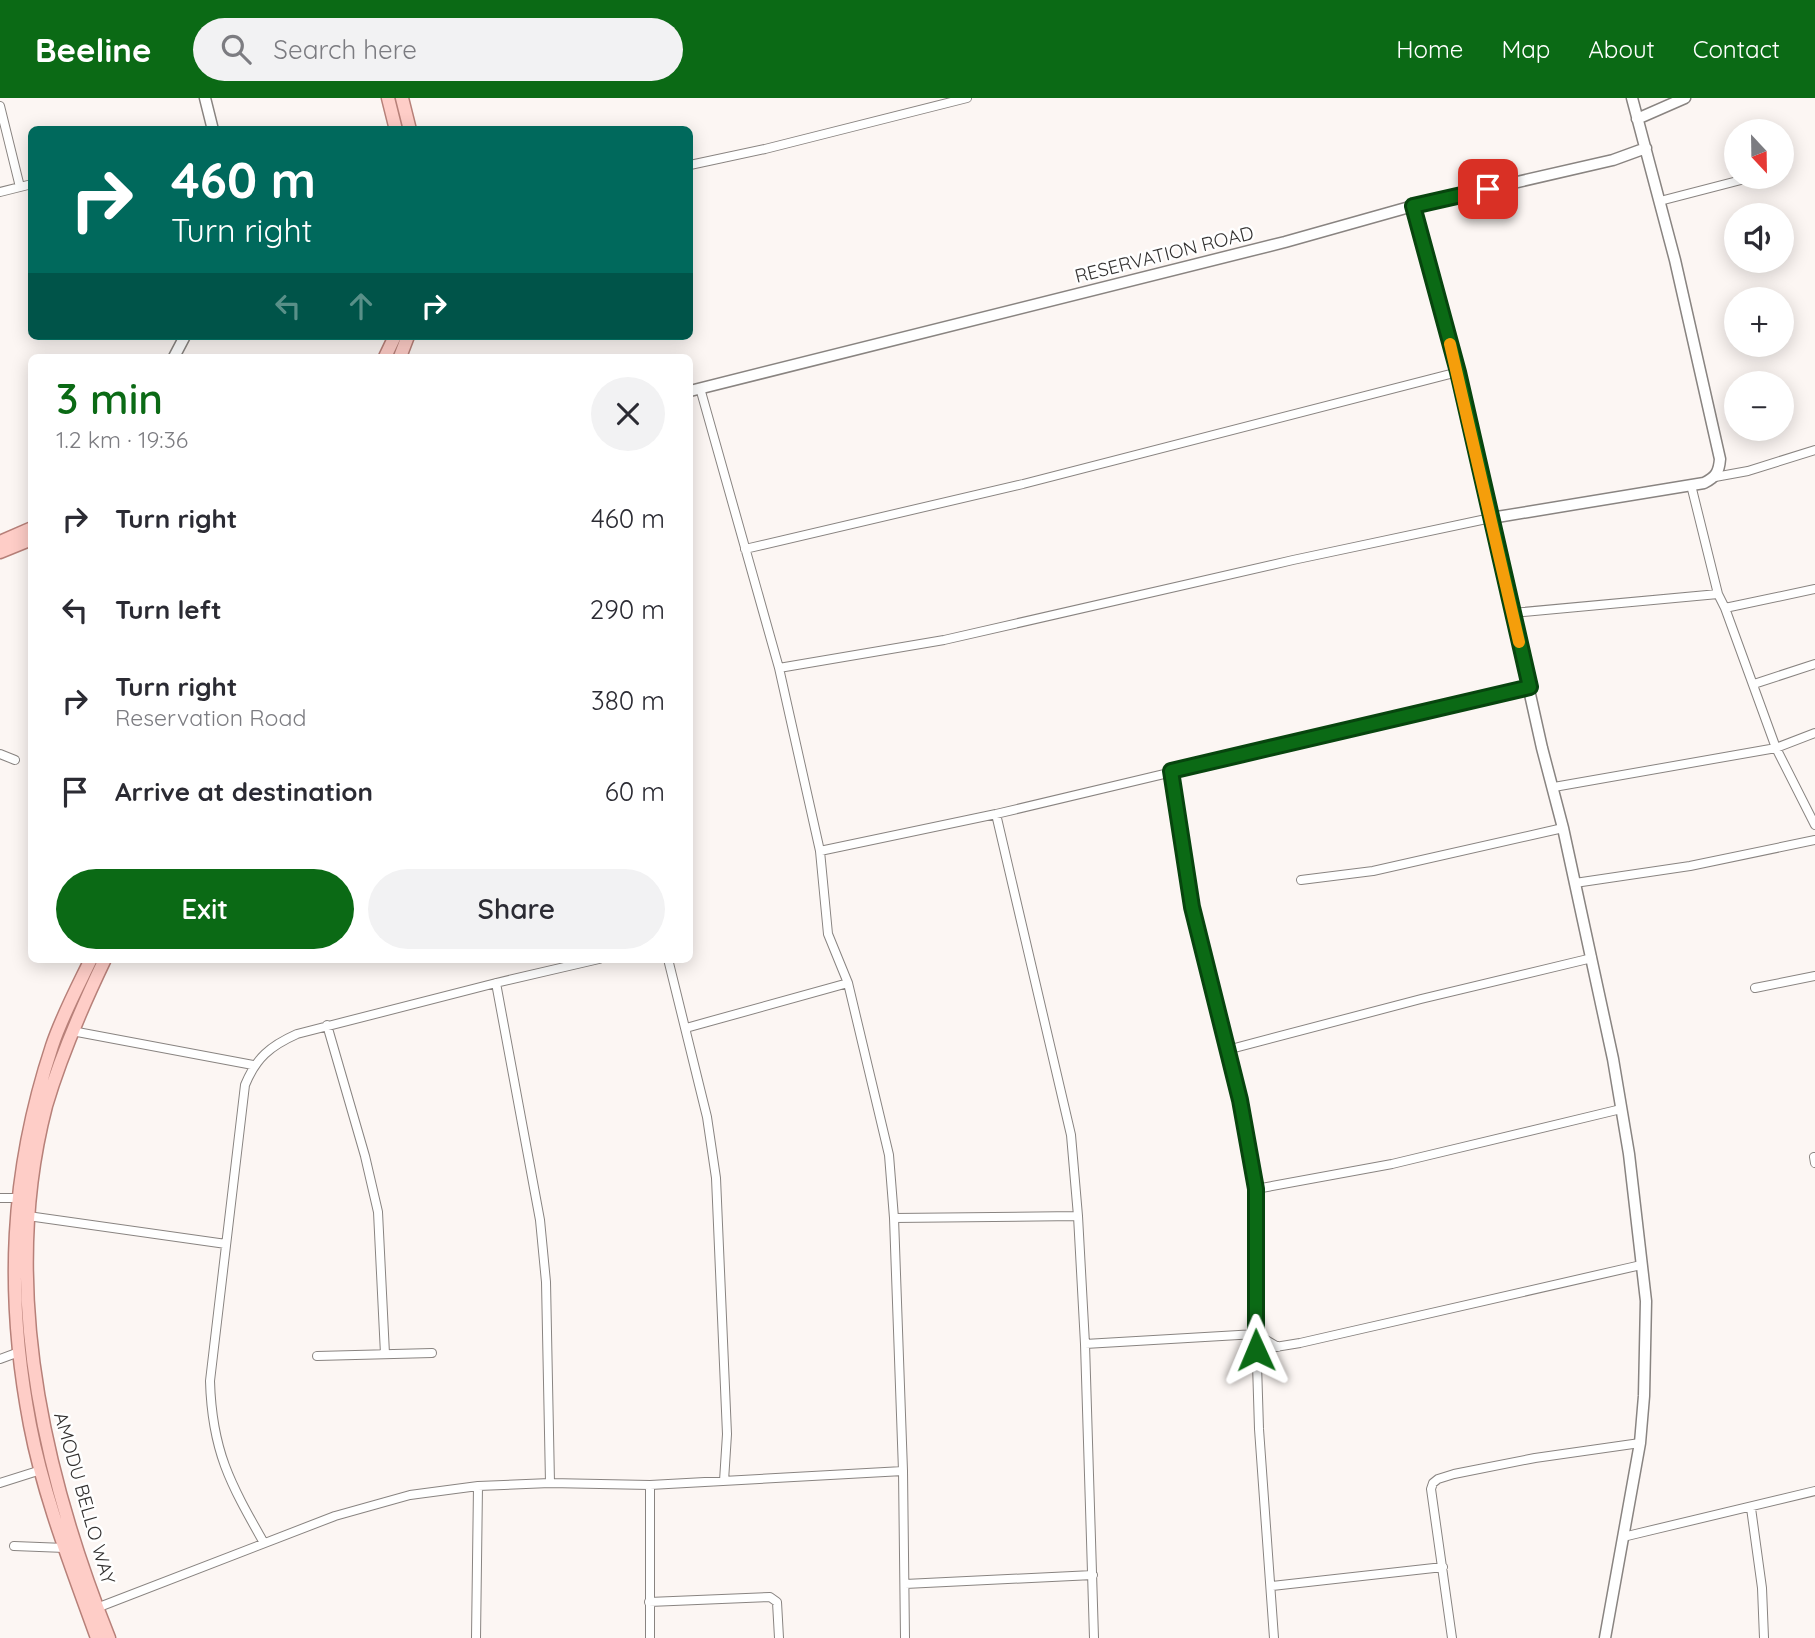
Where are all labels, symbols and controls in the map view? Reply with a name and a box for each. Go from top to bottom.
search box [193,18,683,81]
text: Beeline [35,29,151,70]
icon: search [217,30,255,68]
text: Search here [273,33,417,66]
text: Home [1396,34,1463,64]
text: Map [1501,34,1550,64]
text: About [1588,34,1655,64]
text: Contact [1693,34,1780,64]
north arrow [1724,119,1794,189]
map controls [1724,119,1794,441]
text: 460 m [171,149,316,210]
icon: right [56,154,147,245]
pin [1458,159,1518,219]
icon: arrive [1469,170,1507,208]
button: sound [1724,203,1794,273]
text: Turn right [171,210,312,250]
street label: RESERVATION ROAD [1072,220,1256,288]
icon: left [269,287,307,325]
icon: ahead [342,287,380,325]
icon: right [415,287,453,325]
button: + [1724,287,1794,357]
button: − [1724,371,1794,441]
text: 3 min [56,372,163,425]
button: close [591,377,665,451]
text: 1.2 km · 19:36 [56,425,188,454]
icon: right [56,500,94,538]
text: Turn right [115,502,237,535]
text: 460 m [591,502,665,535]
icon: left [56,591,94,629]
text: Turn left [115,593,222,626]
text: 290 m [590,593,665,626]
text: Turn right [115,670,237,703]
icon: right [56,682,94,720]
text: 380 m [591,684,665,717]
text: Reservation Road [115,703,306,732]
icon: arrive [56,773,94,811]
text: Arrive at destination [115,775,373,808]
text: 60 m [605,775,665,808]
button: Exit [56,869,354,949]
button: Share [368,869,665,949]
position arrow [1219,1313,1293,1387]
street label: AMODU BELLO WAY [49,1409,121,1587]

